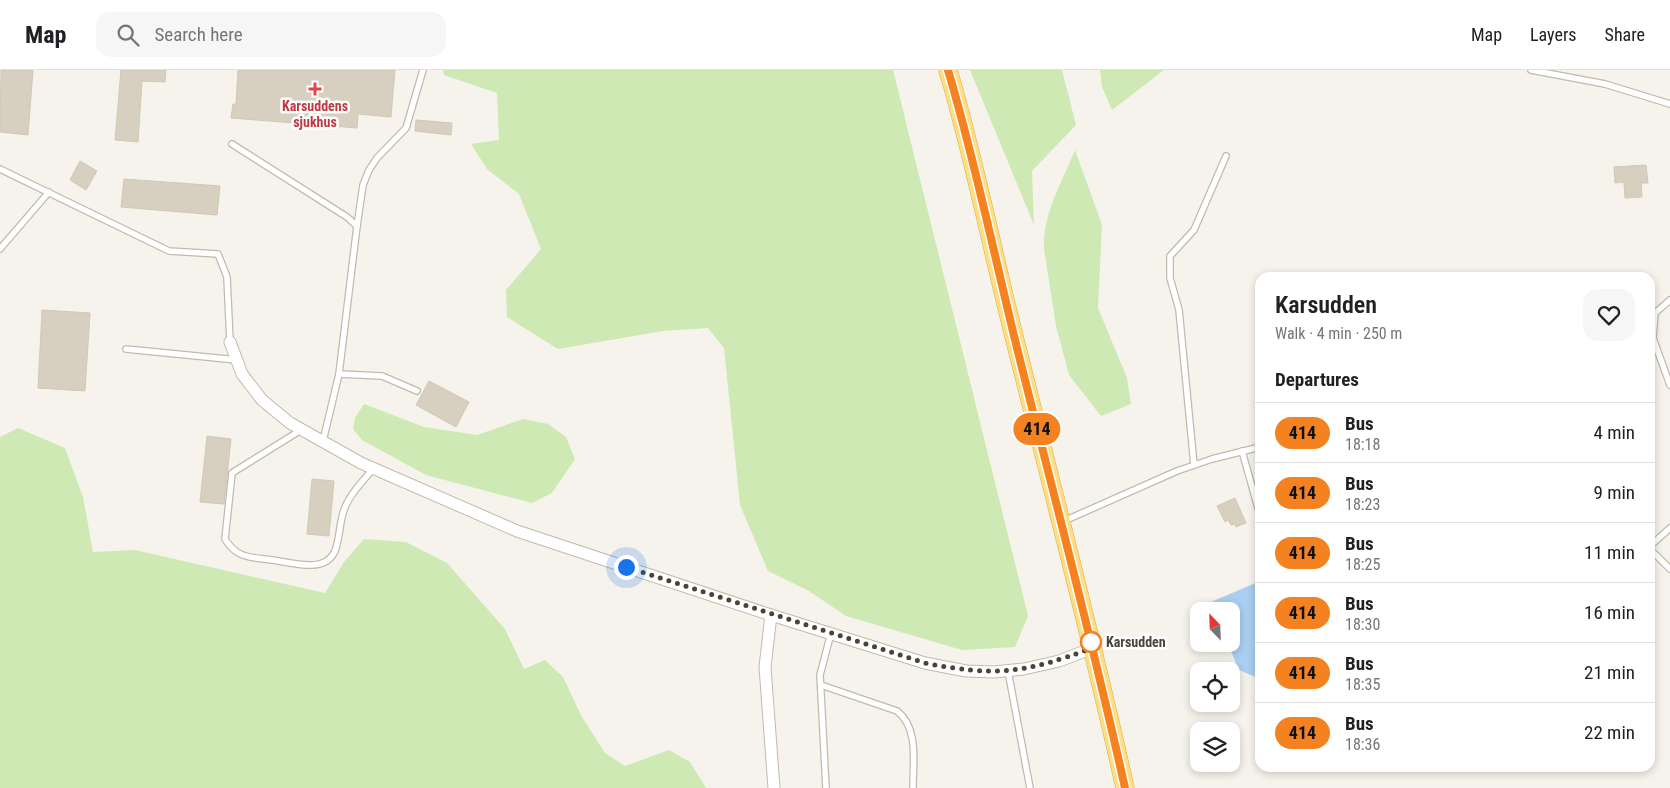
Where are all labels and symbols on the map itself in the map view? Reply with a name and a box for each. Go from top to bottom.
marker: Karsuddens sjukhus [308,82,322,96]
place label: Karsuddens sjukhus [282,98,348,130]
line badge: 414 [1008,413,1066,445]
your location [614,555,639,580]
north arrow [1190,602,1240,652]
marker: Karsudden [1080,631,1102,653]
place label: Karsudden [1106,634,1166,650]

